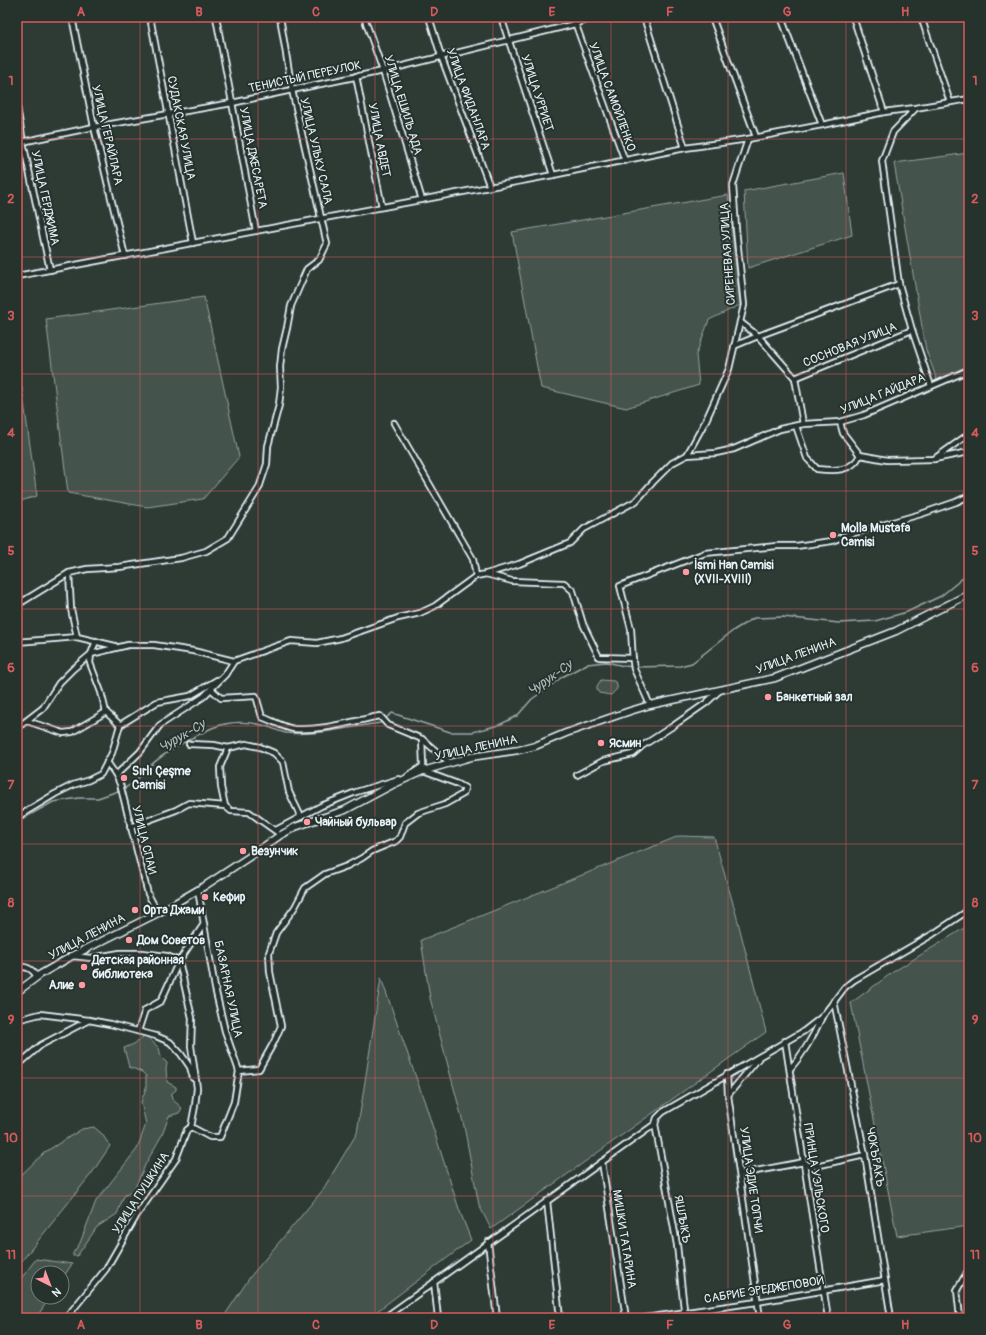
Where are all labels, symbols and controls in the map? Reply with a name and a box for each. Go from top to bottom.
text: A [77,4,86,20]
text: B [195,4,203,20]
text: C [312,4,320,20]
text: D [430,4,438,20]
text: E [549,4,556,20]
text: F [666,4,674,20]
text: G [783,4,792,20]
text: H [901,4,909,20]
street label: УЛИЦА САМОЙЛЕНКО [585,41,639,154]
street label: УЛИЦА ФИДАНЛАРА [443,46,493,152]
street label: УЛИЦА ЕШИЛЬ АДА [381,53,425,157]
street label: УЛИЦА УРРИЕТ [518,53,557,134]
street label: ТЕНИСТЫЙ ПЕРЕУЛОК [247,58,363,96]
text: 1 [8,73,14,89]
text: 1 [972,73,978,89]
street label: СУДАКСКАЯ УЛИЦА [164,75,199,182]
street label: УЛИЦА ГЕРАЙЛАРА [88,84,126,187]
street label: УЛИЦА УЛЬКУ САЛА [296,96,336,206]
street label: УЛИЦА АВДЕТ [364,102,394,179]
street label: УЛИЦА ДЖЕСАРЕТА [236,106,270,210]
street label: УЛИЦА ГЕРДЖИМА [28,149,62,247]
text: 2 [7,191,15,207]
text: 2 [971,191,979,207]
street label: СИРЕНЕВАЯ УЛИЦА [717,202,739,306]
text: 3 [7,308,15,324]
text: 3 [971,308,979,324]
street label: СОСНОВАЯ УЛИЦА [801,319,899,371]
street label: УЛИЦА ГАЙДАРА [838,370,928,418]
text: 4 [7,425,15,441]
text: 4 [971,425,979,441]
place label: Molla Mustafa Camisi [841,521,911,550]
marker: Molla Mustafa Camisi [828,530,838,540]
text: 5 [7,543,15,559]
text: 5 [971,543,979,559]
place label: İsmi Han Camisi (XVII-XVIII) [694,557,774,587]
marker: İsmi Han Camisi (XVII-XVIII) [681,567,691,577]
street label: УЛИЦА ЛЕНИНА [754,634,838,677]
water label: Чурук-Су [525,656,577,699]
text: 6 [7,660,15,676]
text: 6 [971,660,979,676]
place label: Банкетный зал [776,690,853,705]
marker: Банкетный зал [763,692,773,702]
water label: Чурук-Су [156,716,209,756]
street label: УЛИЦА ЛЕНИНА [433,732,519,764]
place label: Ясмин [609,736,641,751]
marker: Ясмин [596,738,606,748]
place label: Sırlı Çeşme Camisi [132,764,192,793]
marker: Sırlı Çeşme Camisi [119,773,129,783]
text: 7 [8,777,15,793]
text: 7 [972,777,979,793]
street label: УЛИЦА СПАИ [128,804,160,876]
place label: Чайный бульвар [315,815,397,830]
marker: Чайный бульвар [302,817,312,827]
place label: Везунчик [251,844,299,859]
marker: Везунчик [238,846,248,856]
place label: Кефир [213,890,246,905]
marker: Кефир [200,892,210,902]
text: 8 [8,895,15,911]
text: 8 [972,895,979,911]
place label: Орта Джами [143,903,205,918]
marker: Орта Джами [130,905,140,915]
street label: УЛИЦА ЛЕНИНА [46,911,128,963]
place label: Дом Советов [136,933,205,948]
marker: Дом Советов [124,935,134,945]
street label: БАЗАРНАЯ УЛИЦА [210,939,246,1039]
place label: Детская районная библиотека [91,953,184,982]
marker: Детская районная библиотека [79,962,89,972]
place label: Алие [49,978,75,993]
marker: Алие [77,980,87,990]
text: 9 [8,1012,15,1028]
text: 9 [972,1012,979,1028]
street label: ПРИНЦА УЭЛЬСКОГО [800,1122,832,1234]
street label: УЛИЦА ЭДИЕ ТОПЧИ [736,1126,766,1234]
street label: ЧОКЪРАКЪ [862,1126,888,1188]
text: 10 [4,1130,18,1146]
text: 10 [968,1130,982,1146]
street label: УЛИЦА ПУШКИНА [109,1149,173,1237]
street label: МИШКИ ТАТАРИНА [609,1189,639,1290]
street label: ЯШЛЫКЪ [670,1194,694,1244]
text: 11 [6,1247,16,1263]
text: 11 [970,1247,980,1263]
north arrow [30,1265,70,1305]
street label: САБРИЕ ЭРЕДЖЕПОВОЙ [703,1273,825,1307]
text: N [49,1285,63,1300]
text: A [77,1317,86,1333]
text: B [195,1317,203,1333]
text: C [312,1317,320,1333]
text: D [430,1317,438,1333]
text: E [549,1317,556,1333]
text: F [666,1317,674,1333]
text: G [783,1317,792,1333]
text: H [901,1317,909,1333]

